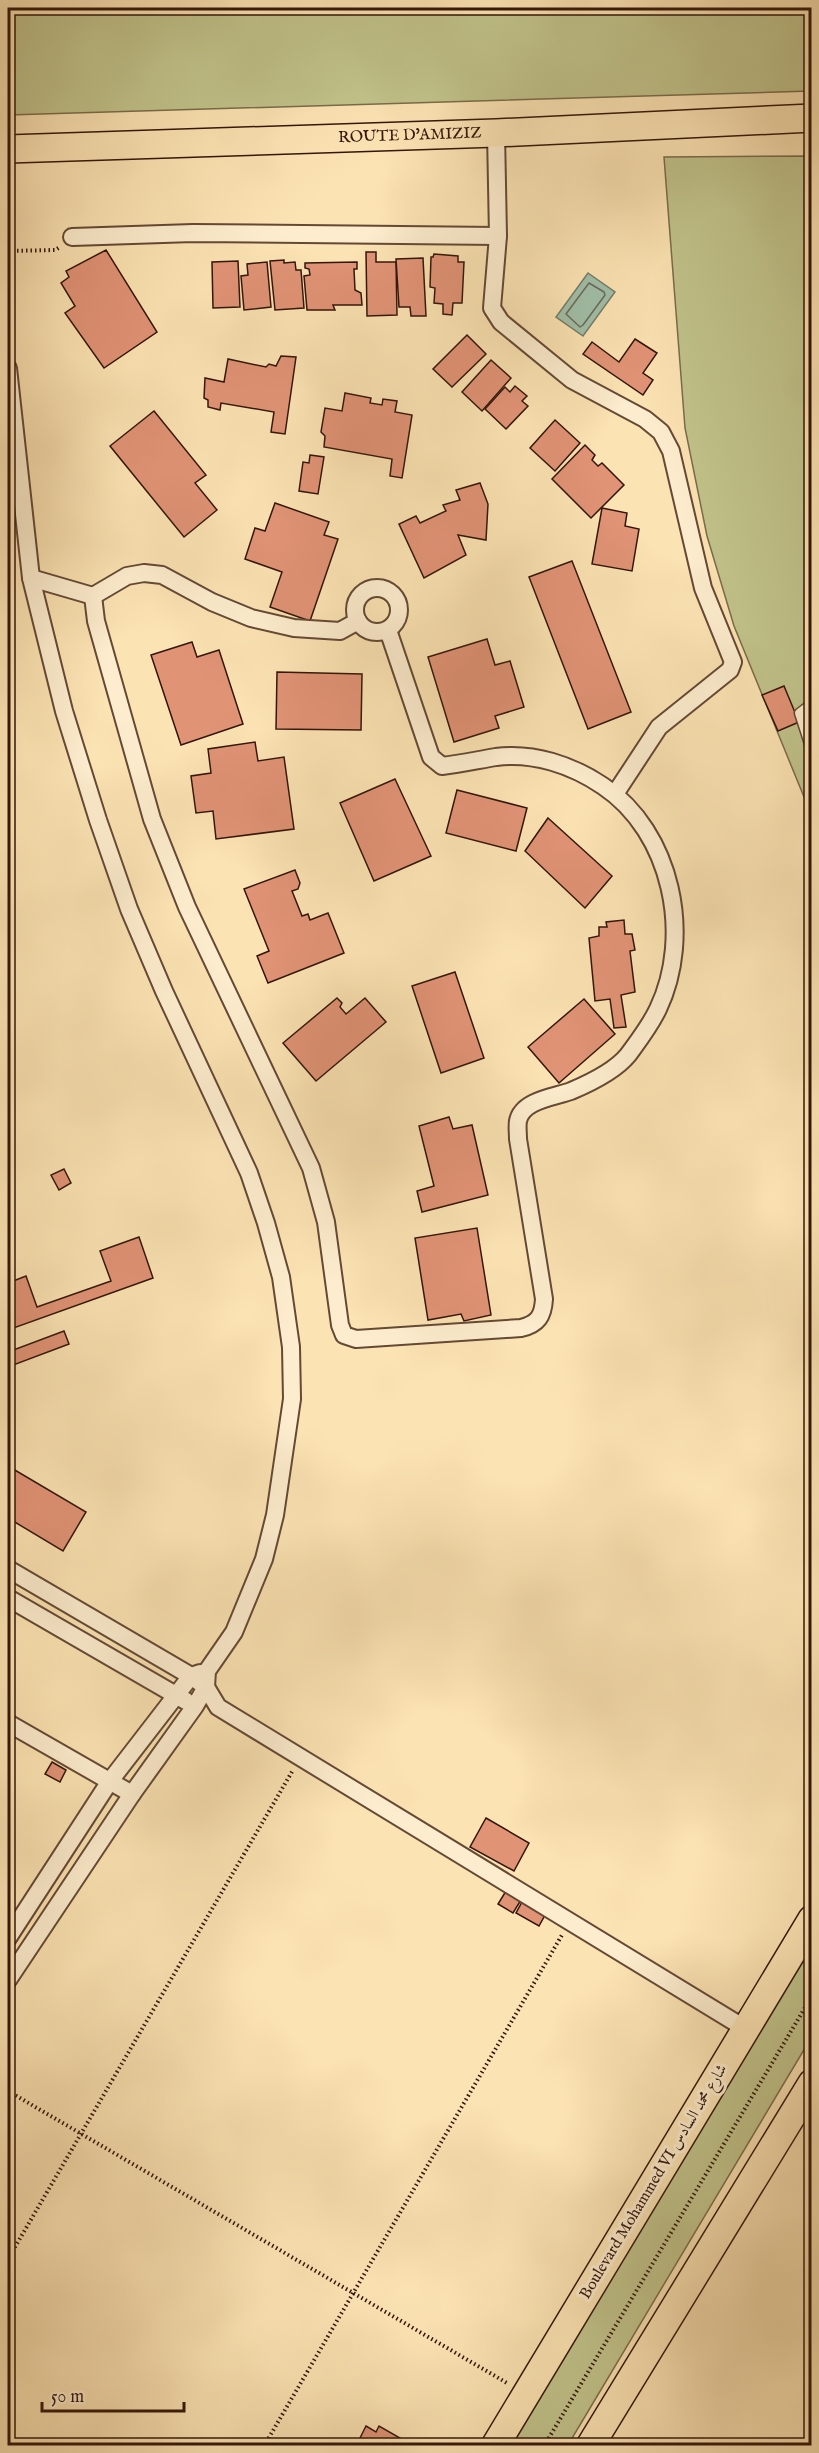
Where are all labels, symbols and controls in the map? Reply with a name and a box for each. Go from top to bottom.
street label: ROUTE D'AMIZIZ [338,123,482,148]
street label: Boulevard Mohammed VI شارع محمد السادس [576,2061,734,2304]
scale bar [42,2375,184,2413]
text: 50 m [51,2386,84,2409]

